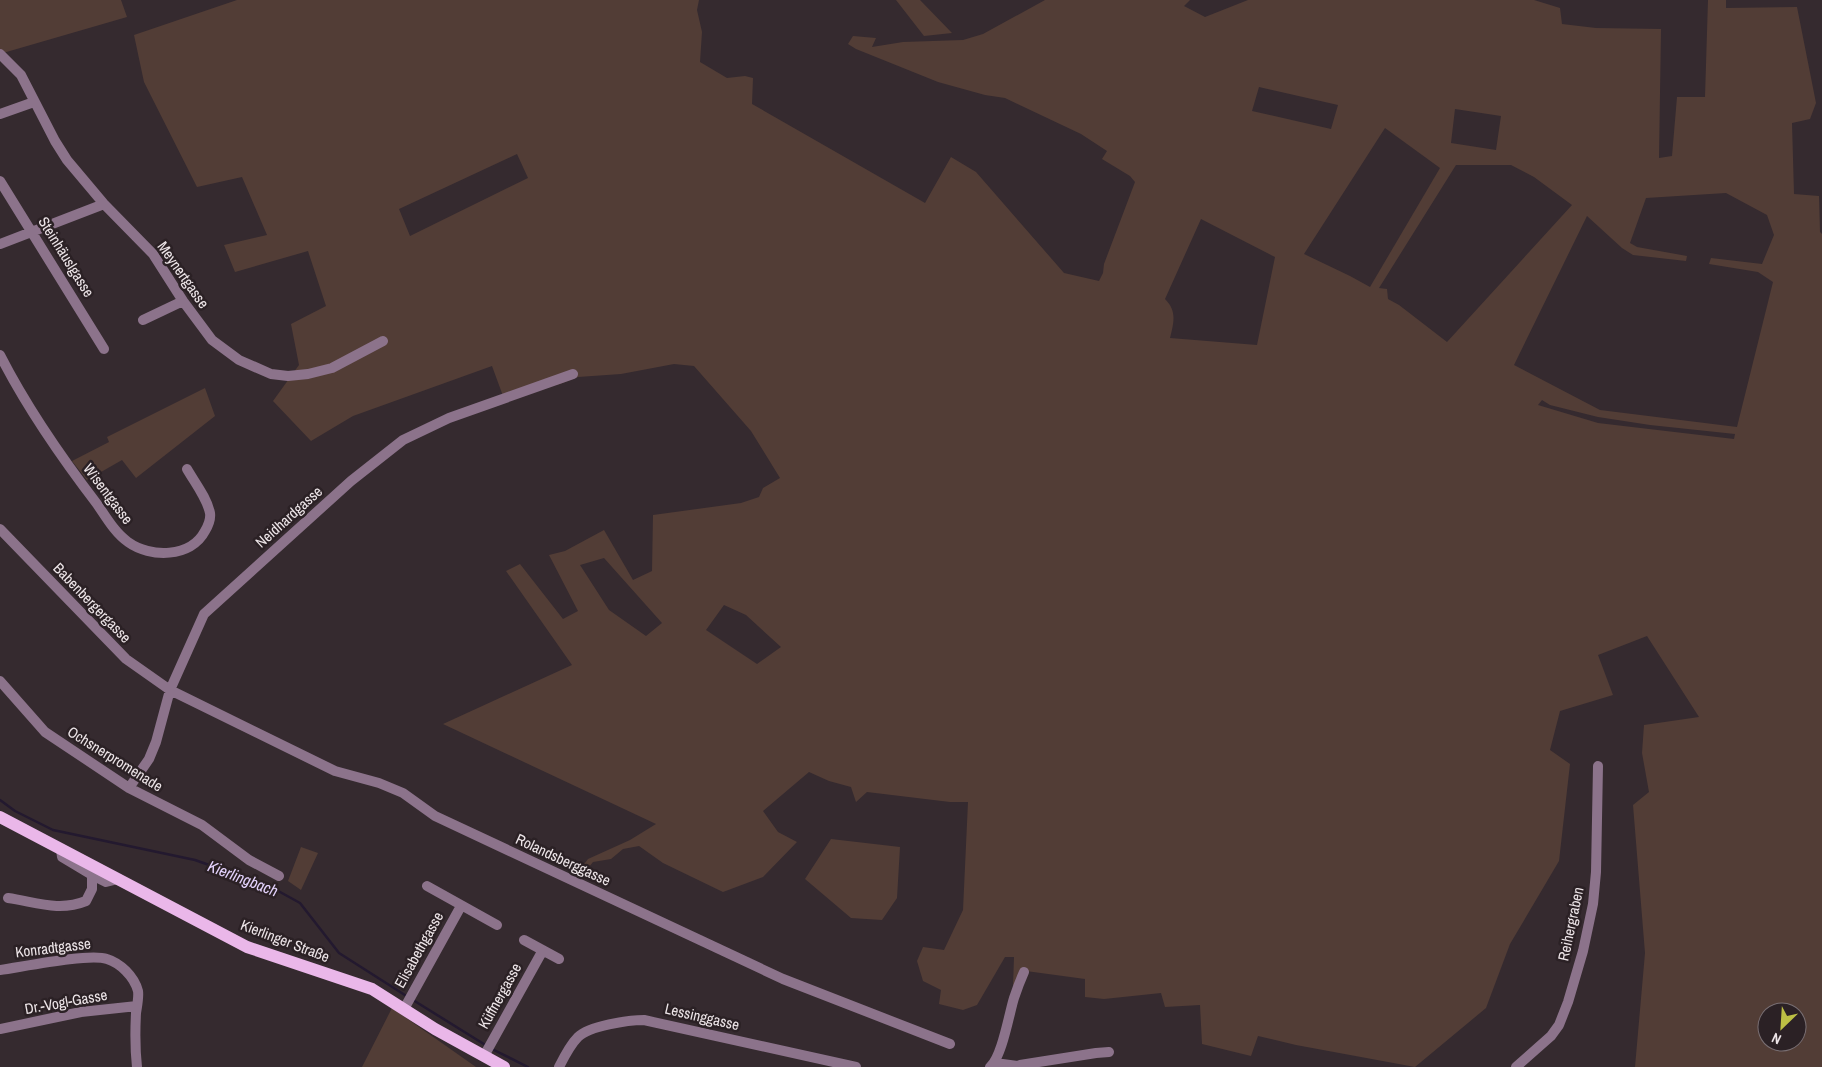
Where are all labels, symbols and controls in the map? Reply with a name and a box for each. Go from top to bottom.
street label: Steinhäuslgasse [33,213,100,301]
street label: Meynertgasse [153,237,214,313]
street label: Wisentgasse [79,459,138,529]
street label: Neidhardgasse [251,481,327,552]
street label: Babenbergergasse [49,558,136,647]
street label: Ochsnerpromenade [64,721,167,796]
street label: Rolandsberggasse [512,828,614,891]
water label: Kierlingbach [205,855,281,901]
street label: Reihergraben [1552,885,1589,963]
street label: Elisabethgasse [389,908,448,992]
street label: Kierlinger Straße [238,914,333,967]
street label: Konradtgasse [14,932,92,963]
street label: Küffnergasse [473,959,526,1032]
street label: Dr.-Vogl-Gasse [23,984,109,1019]
street label: Lessinggasse [663,998,742,1035]
north arrow [1757,1002,1807,1052]
text: N [1769,1029,1784,1049]

